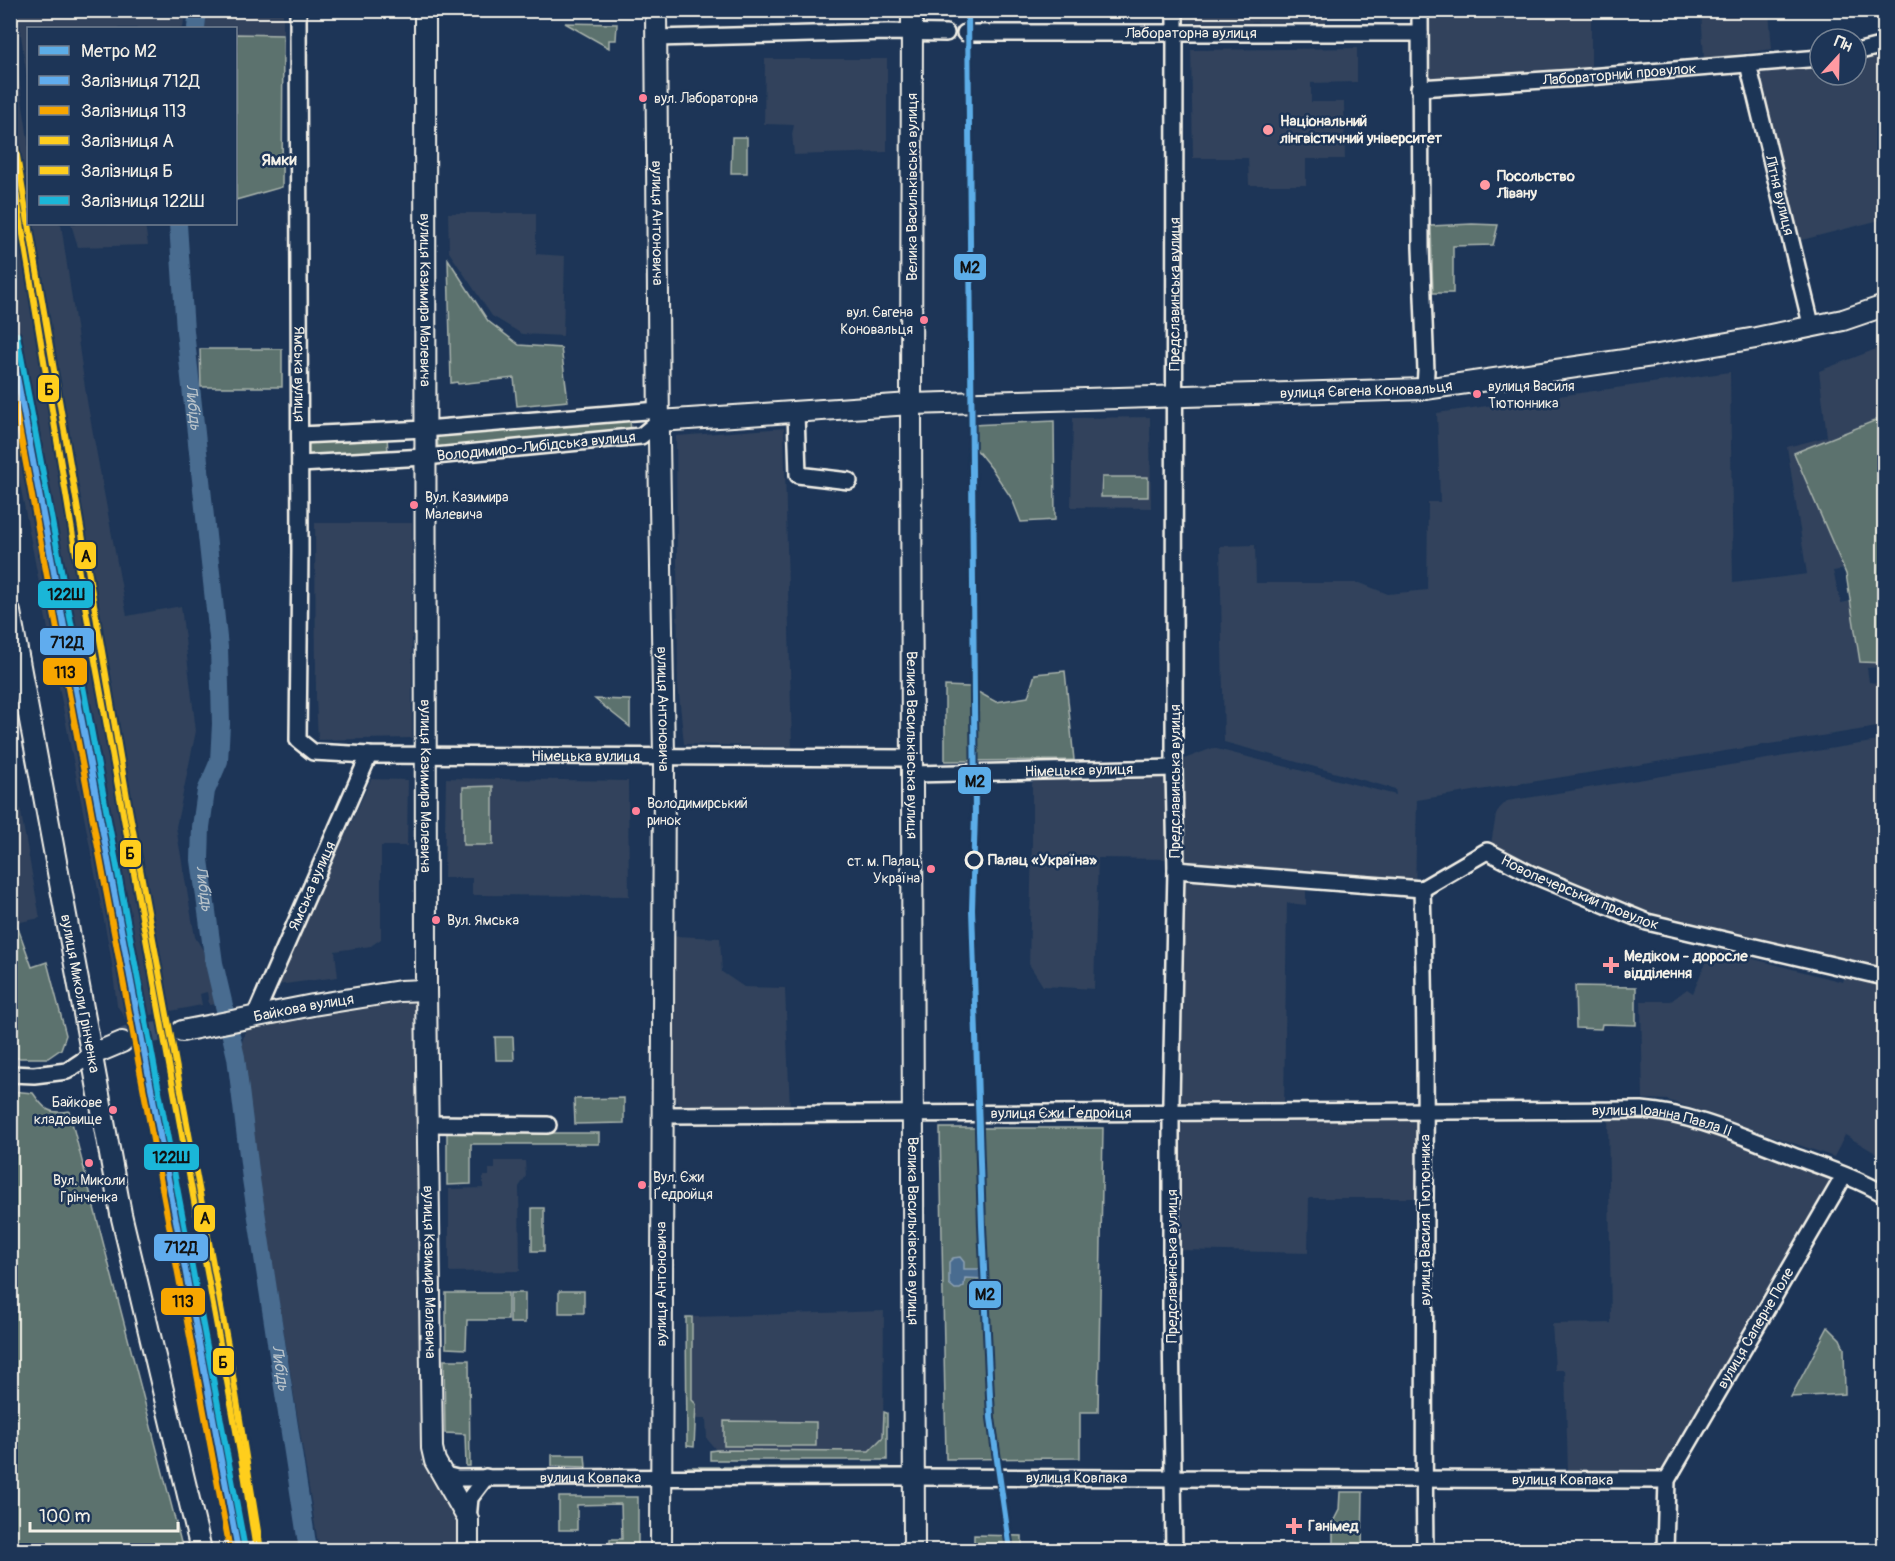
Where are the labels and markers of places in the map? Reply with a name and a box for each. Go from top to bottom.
place label: вул. Лаборaторна [654,90,758,107]
marker: вул. Лаборaторна [637,92,649,104]
place label: Національний лінгвістичний університет [1279,112,1443,148]
marker: Національний лінгвістичний університет [1261,123,1275,137]
place label: Посольство Лівану [1496,167,1575,203]
marker: Посольство Лівану [1478,178,1492,192]
place label: вул. Євгена Коновальця [840,304,913,338]
marker: вул. Євгена Коновальця [918,314,930,326]
place label: вулиця Василя Тютюнника [1488,378,1575,412]
marker: вулиця Василя Тютюнника [1471,388,1483,400]
place label: Вул. Казимира Малевича [425,489,508,523]
marker: Вул. Казимира Малевича [408,499,420,511]
place label: Володимирський ринок [647,795,748,829]
marker: Володимирський ринок [630,805,642,817]
marker: Палац «Україна» [965,851,983,869]
place label: Палац «Україна» [988,851,1097,870]
place label: ст. м. Палац Україна [847,853,920,887]
marker: ст. м. Палац Україна [925,863,937,875]
place label: Вул. Ямська [447,912,519,929]
marker: Вул. Ямська [430,914,442,926]
place label: Медіком - доросле відділення [1624,947,1748,983]
marker: Медіком - доросле відділення [1602,956,1620,974]
place label: Байкове кладовище [34,1094,102,1128]
marker: Байкове кладовище [107,1104,119,1116]
marker: Вул. Миколи Грінченка [83,1157,95,1169]
place label: Вул. Єжи Ґедройця [653,1169,713,1203]
place label: Вул. Миколи Грінченка [53,1172,125,1206]
marker: Вул. Єжи Ґедройця [636,1179,648,1191]
marker: Ганімед [1285,1517,1303,1535]
place label: Ганімед [1308,1517,1360,1536]

